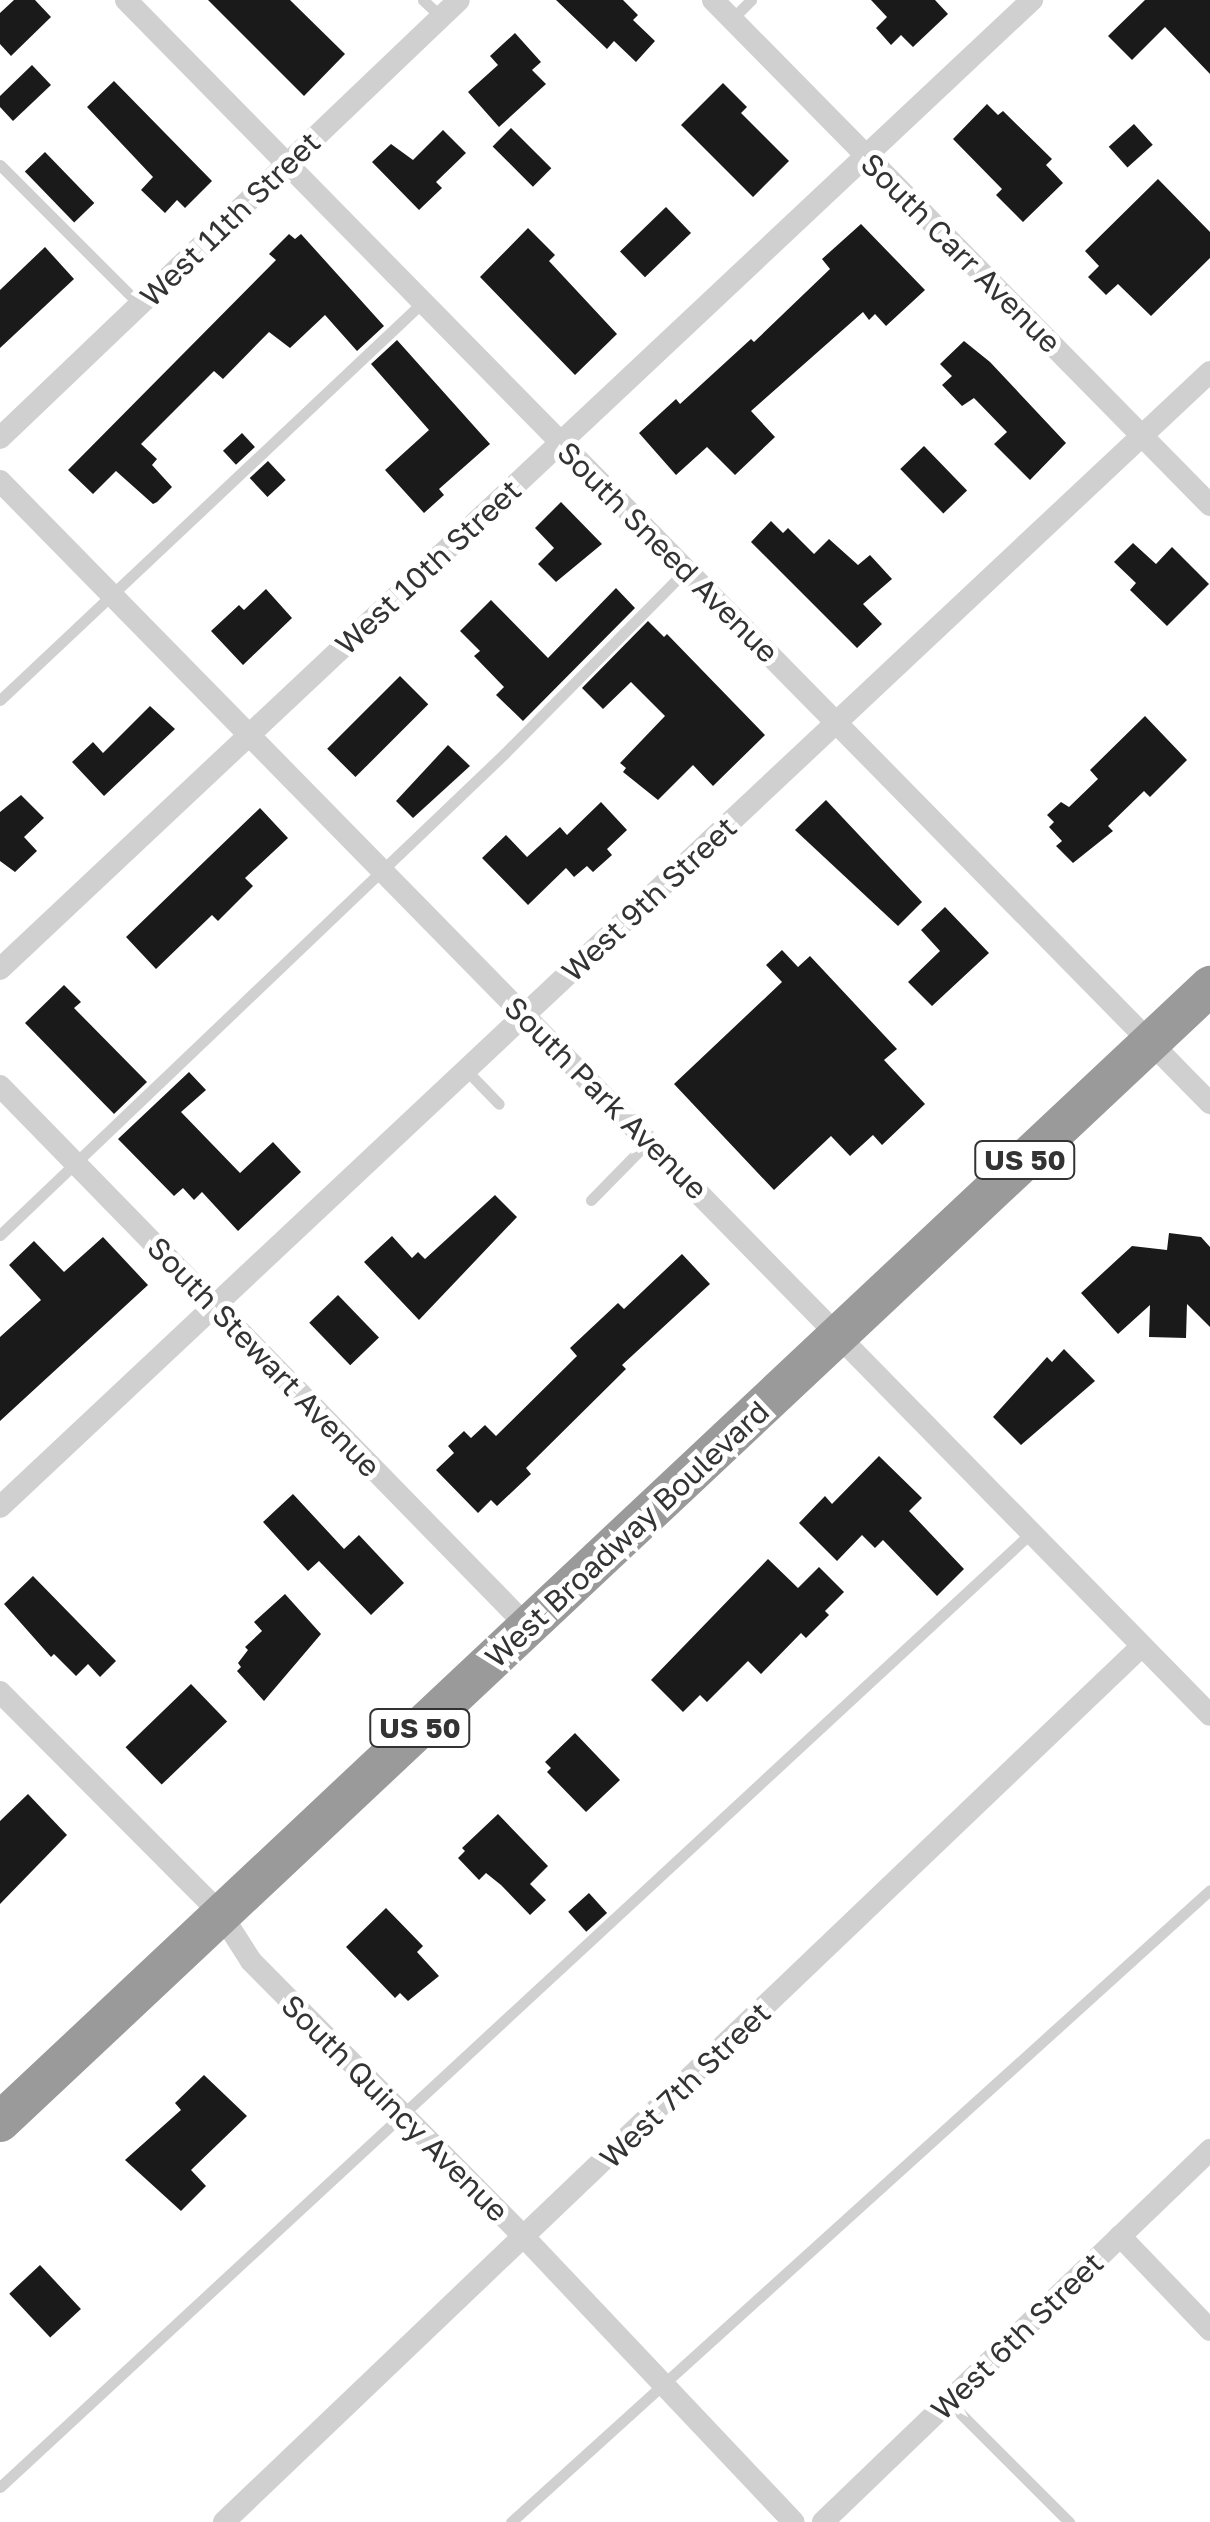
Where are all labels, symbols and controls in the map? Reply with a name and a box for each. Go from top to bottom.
street label: West 11th Street [133,124,327,314]
street label: South Carr Avenue [854,146,1068,360]
street label: South Sneed Avenue [550,434,786,670]
street label: West 10th Street [328,472,528,662]
street label: West 9th Street [554,809,744,989]
street label: South Park Avenue [497,989,715,1207]
road number: US 50 [972,1137,1078,1183]
street label: South Stewart Avenue [140,1230,388,1484]
street label: West Broadway Boulevard [478,1393,776,1675]
road number: US 50 [368,1705,472,1751]
street label: South Quincy Avenue [274,1987,516,2229]
street label: West 7th Street [592,1995,778,2175]
street label: West 6th Street [923,2245,1111,2427]

